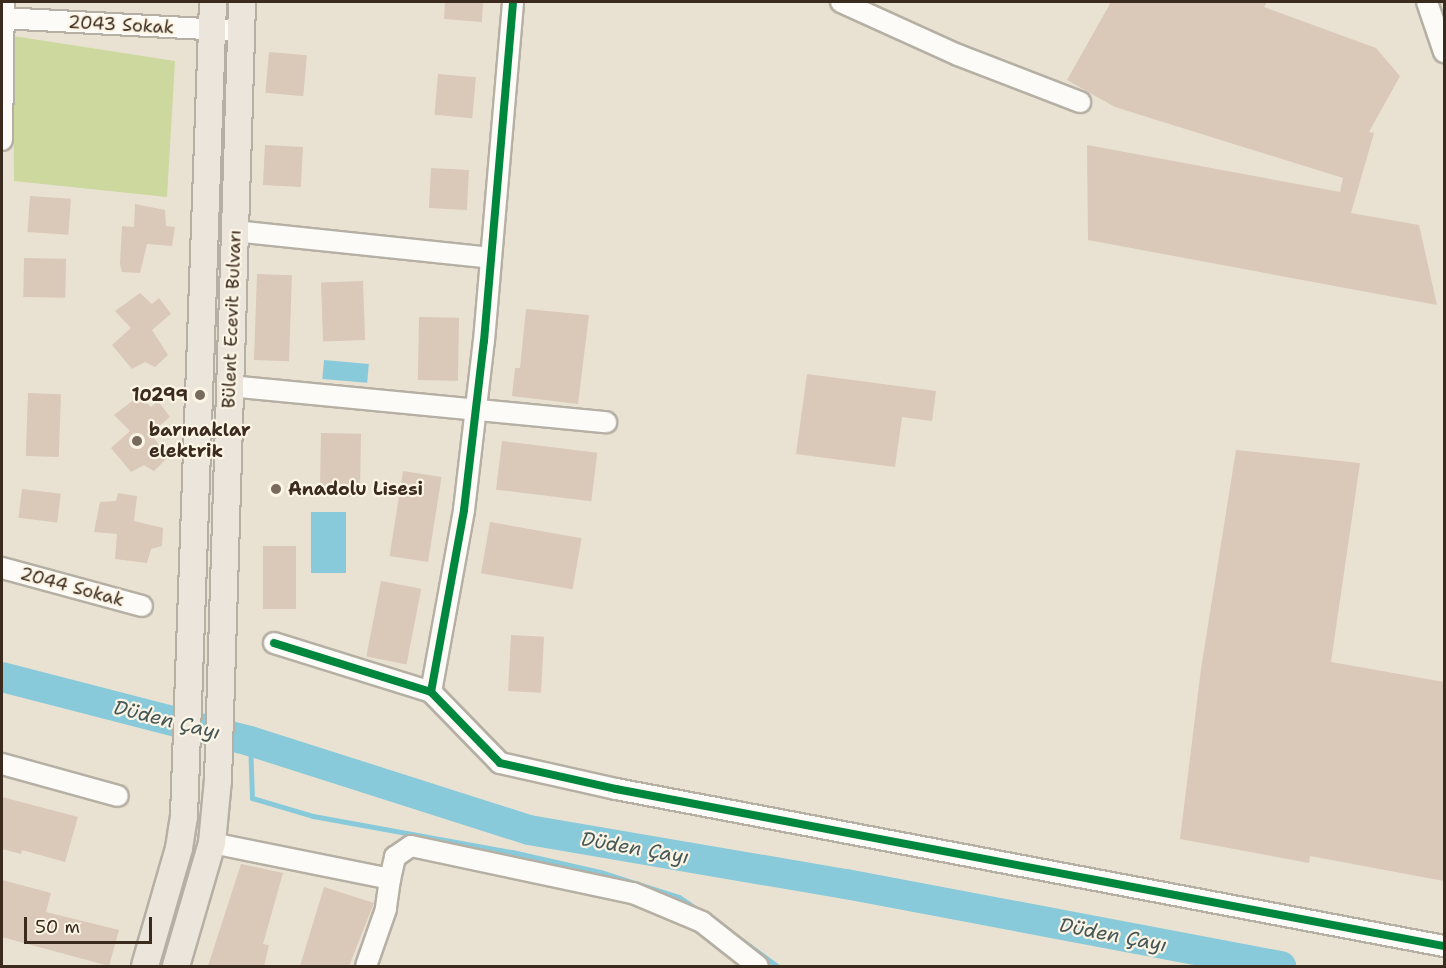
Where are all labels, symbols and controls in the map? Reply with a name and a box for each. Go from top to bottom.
street label: 2043 Sokak [67,11,175,39]
street label: Bülent Ecevit Bulvarı [218,229,246,409]
place label: 10299 [132,384,188,406]
marker: 10299 [193,388,207,402]
place label: barınaklar elektrik [149,420,251,462]
marker: barınaklar elektrik [130,434,144,448]
place label: Anadolu Lisesi [288,478,423,500]
marker: Anadolu Lisesi [269,482,283,496]
street label: 2044 Sokak [18,563,126,611]
water label: Düden Çayı [111,695,223,745]
water label: Düden Çayı [579,827,691,869]
scale bar [27,905,154,943]
water label: Düden Çayı [1057,913,1169,957]
text: 50 m [35,915,80,939]

